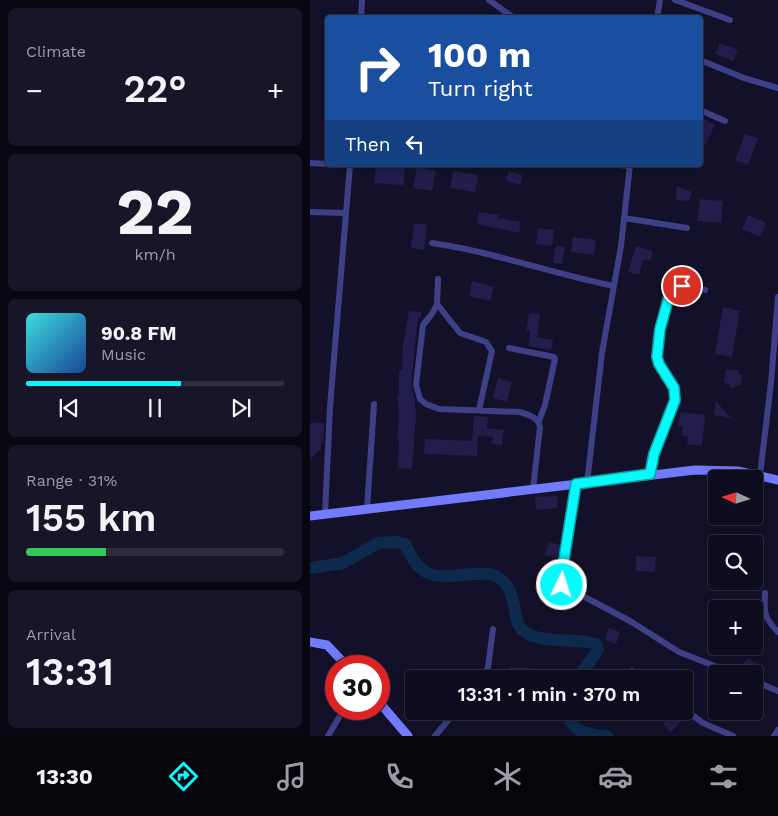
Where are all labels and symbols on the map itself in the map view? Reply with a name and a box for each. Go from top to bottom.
pin [661,265,703,307]
north arrow [708,470,762,525]
position arrow [535,558,587,610]
speed limit sign: 30 [325,655,390,720]

